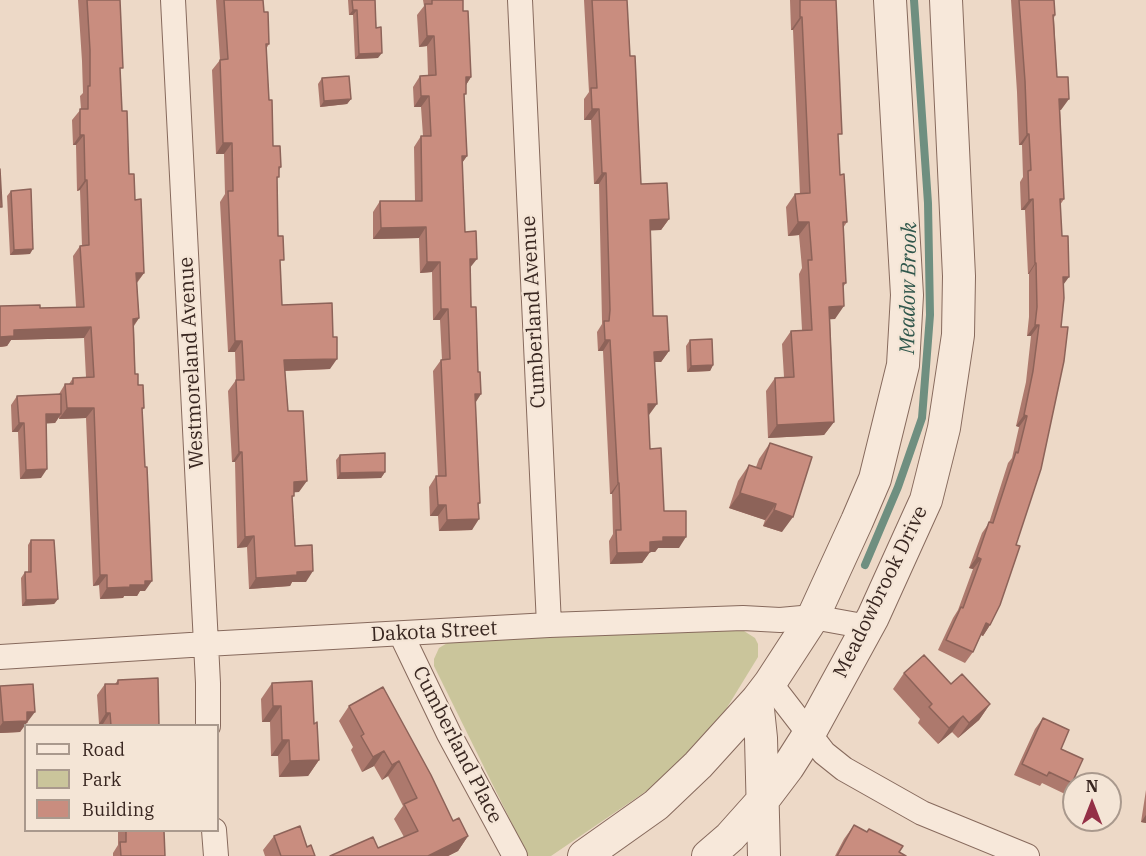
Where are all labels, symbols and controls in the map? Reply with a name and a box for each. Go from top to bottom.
street label: Cumberland Avenue [517,215,551,409]
water label: Meadow Brook [895,222,923,354]
street label: Westmoreland Avenue [174,256,210,470]
street label: Meadowbrook Drive [829,502,933,682]
street label: Dakota Street [370,617,498,647]
street label: Cumberland Place [407,663,507,827]
legend [24,724,219,832]
text: Road [82,738,125,761]
text: Park [82,768,121,791]
north arrow [1062,772,1122,832]
text: N [1086,776,1098,796]
text: Building [82,798,154,821]

